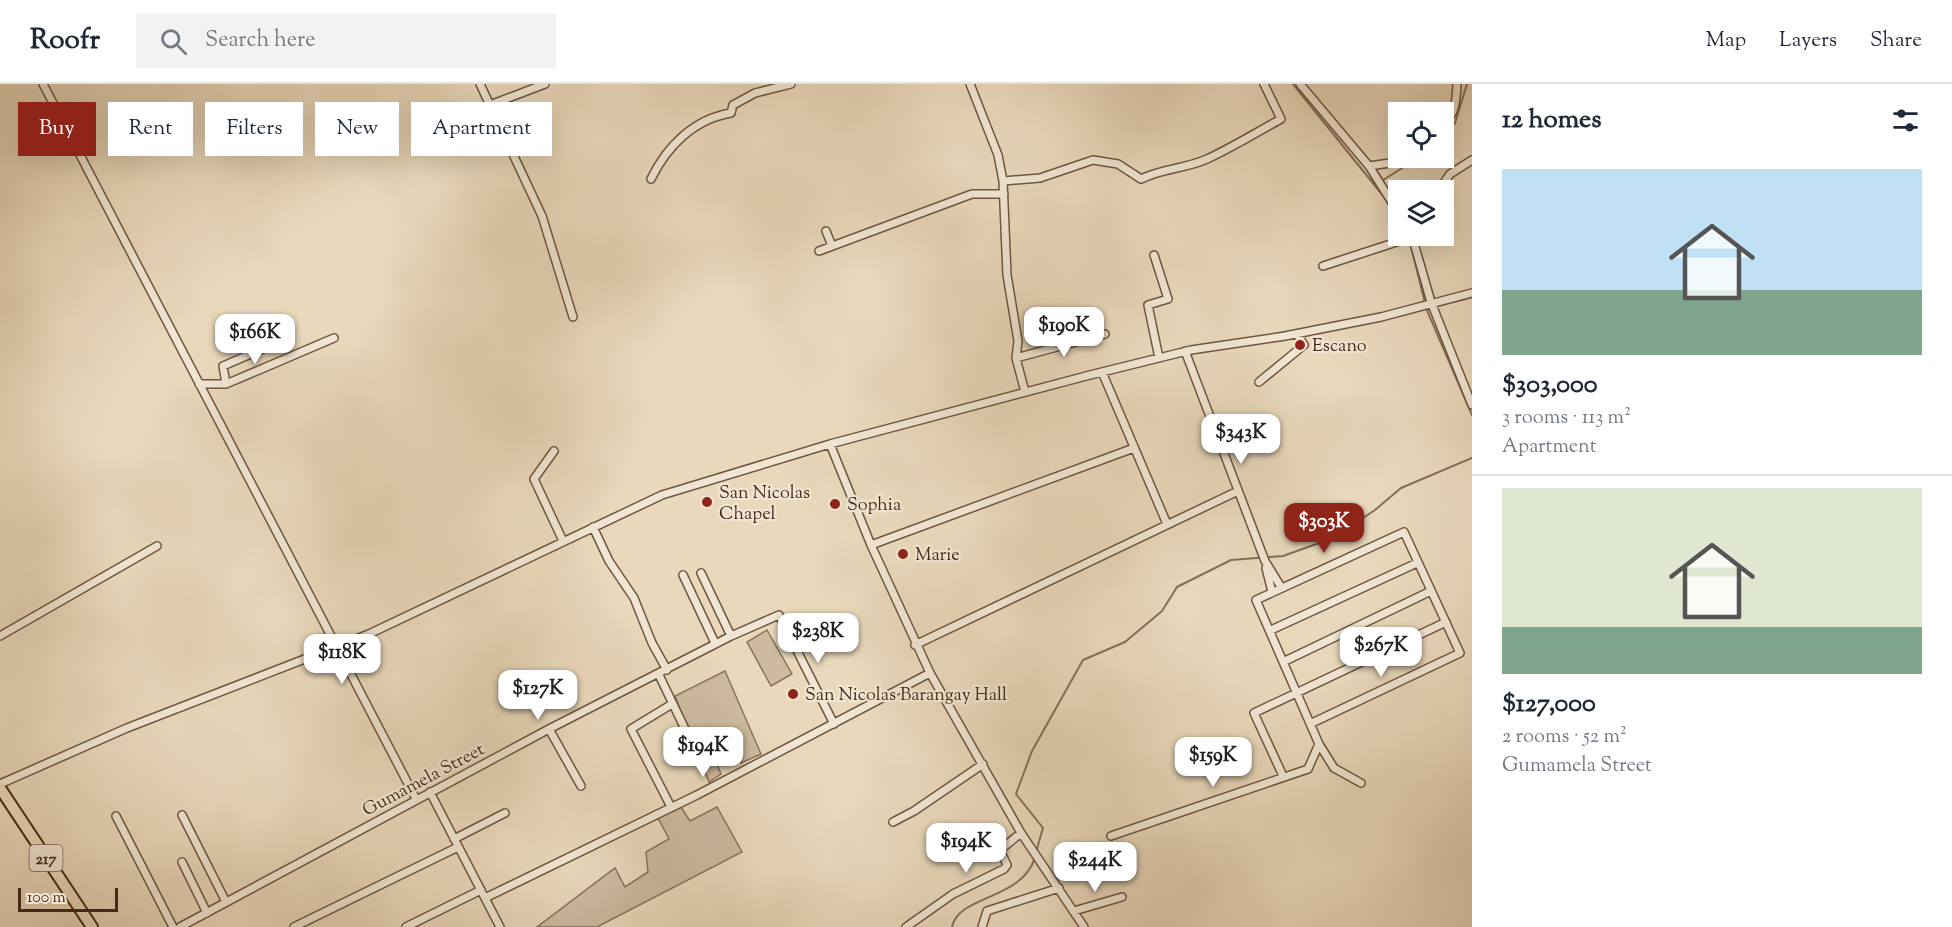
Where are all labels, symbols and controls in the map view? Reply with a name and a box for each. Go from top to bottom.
search box [136,14,556,68]
text: Roofr [30,21,100,61]
icon: search [157,25,190,58]
text: Search here [205,25,315,57]
text: Map [1706,26,1746,56]
text: Layers [1779,26,1837,56]
text: Share [1870,26,1922,56]
chip: Buy [18,102,96,156]
chip: Rent [108,102,193,156]
chip: Filters [205,102,303,156]
chip: New [315,102,399,156]
chip: Apartment [411,102,552,156]
map controls [1388,102,1454,246]
button: locate [1388,102,1454,168]
text: 12 homes [1502,102,1601,139]
icon: filters [1889,104,1922,137]
button: layers [1388,180,1454,246]
icon: home [1658,208,1766,316]
pin: $190K [1022,307,1106,358]
text: $190K [1038,312,1090,341]
pin: $166K [213,314,297,365]
text: $166K [229,319,281,348]
place label: Escano [1312,334,1367,360]
marker: Escano [1293,338,1307,352]
text: $303,000 [1502,367,1597,404]
text: 3 rooms · 113 m² [1502,404,1631,433]
pin: $343K [1199,414,1283,465]
text: $343K [1215,419,1267,448]
text: Apartment [1502,433,1597,462]
place label: San Nicolas Chapel [719,481,810,528]
place label: Sophia [847,493,901,519]
marker: San Nicolas Chapel [700,495,714,509]
marker: Sophia [828,497,842,511]
pin: $303K [1282,503,1366,554]
text: $303K [1298,508,1350,537]
icon: home [1658,527,1766,635]
place label: Marie [915,543,960,569]
marker: Marie [896,547,910,561]
pin: $238K [776,613,860,664]
text: $238K [792,618,844,647]
pin: $267K [1339,627,1423,678]
text: $267K [1354,632,1408,661]
pin: $118K [300,634,384,685]
text: $118K [318,639,366,668]
pin: $127K [496,670,580,721]
text: $127K [512,675,564,704]
place label: San Nicolas Barangay Hall [805,683,1007,709]
text: $127,000 [1502,686,1596,723]
marker: San Nicolas Barangay Hall [786,687,800,701]
text: 2 rooms · 52 m² [1502,723,1627,752]
pin: $194K [661,727,745,778]
text: $194K [677,732,729,761]
pin: $159K [1171,737,1255,788]
street label: Gumamela Street [358,738,490,824]
text: $159K [1189,742,1237,771]
text: Gumamela Street [1502,752,1652,781]
pin: $194K [924,823,1008,874]
text: $194K [940,828,992,857]
pin: $244K [1053,842,1137,893]
road number: 217 [30,845,63,871]
text: $244K [1068,847,1122,876]
scale bar [18,885,118,912]
text: 100 m [27,887,66,910]

